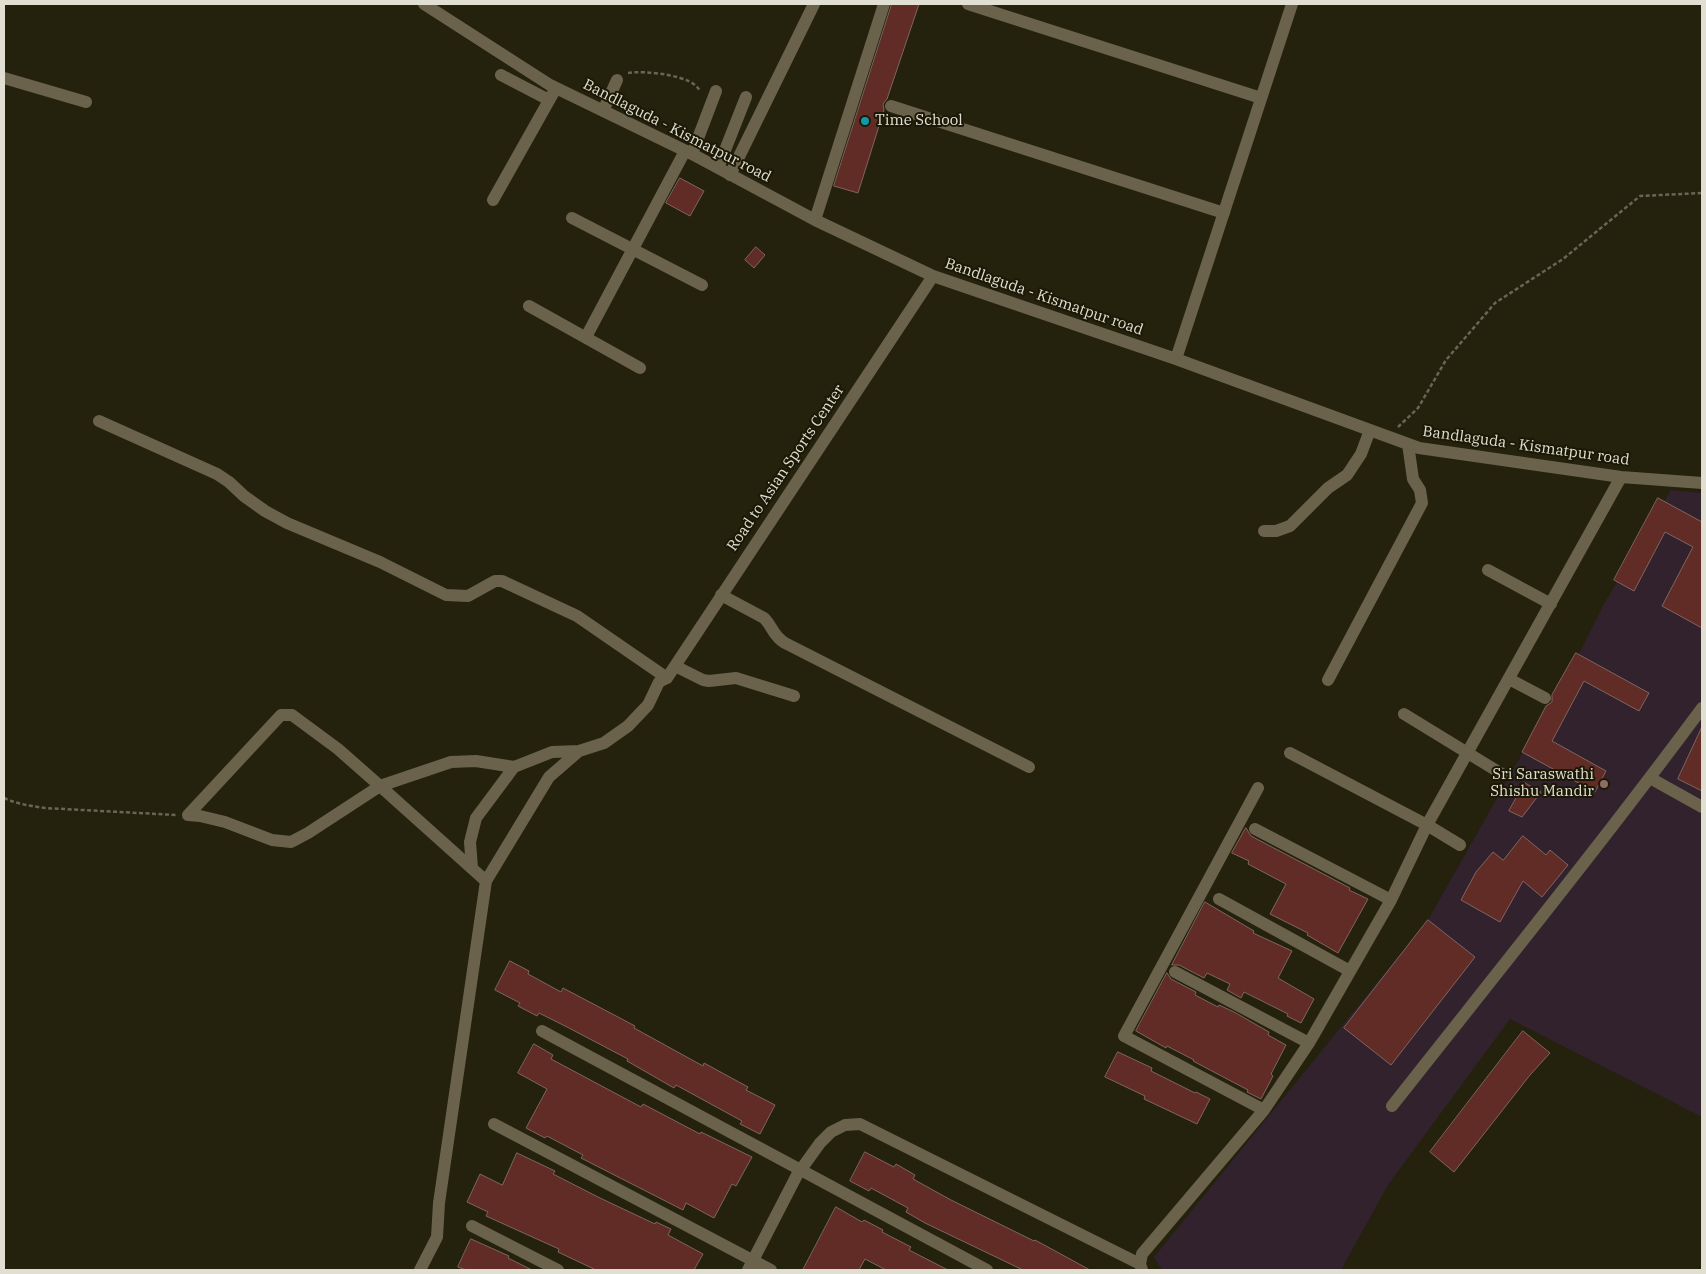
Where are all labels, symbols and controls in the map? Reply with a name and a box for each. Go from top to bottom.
street label: Bandlaguda - Kismatpur road [580,76,774,186]
place label: Time School [875,112,963,130]
marker: Time School [859,115,871,127]
street label: Bandlaguda - Kismatpur road [942,255,1146,339]
street label: Road to Asian Sports Center [724,381,848,555]
street label: Bandlaguda - Kismatpur road [1421,423,1631,469]
place label: Sri Saraswathi Shishu Mandir [1490,766,1594,801]
marker: Sri Saraswathi Shishu Mandir [1598,778,1610,790]

